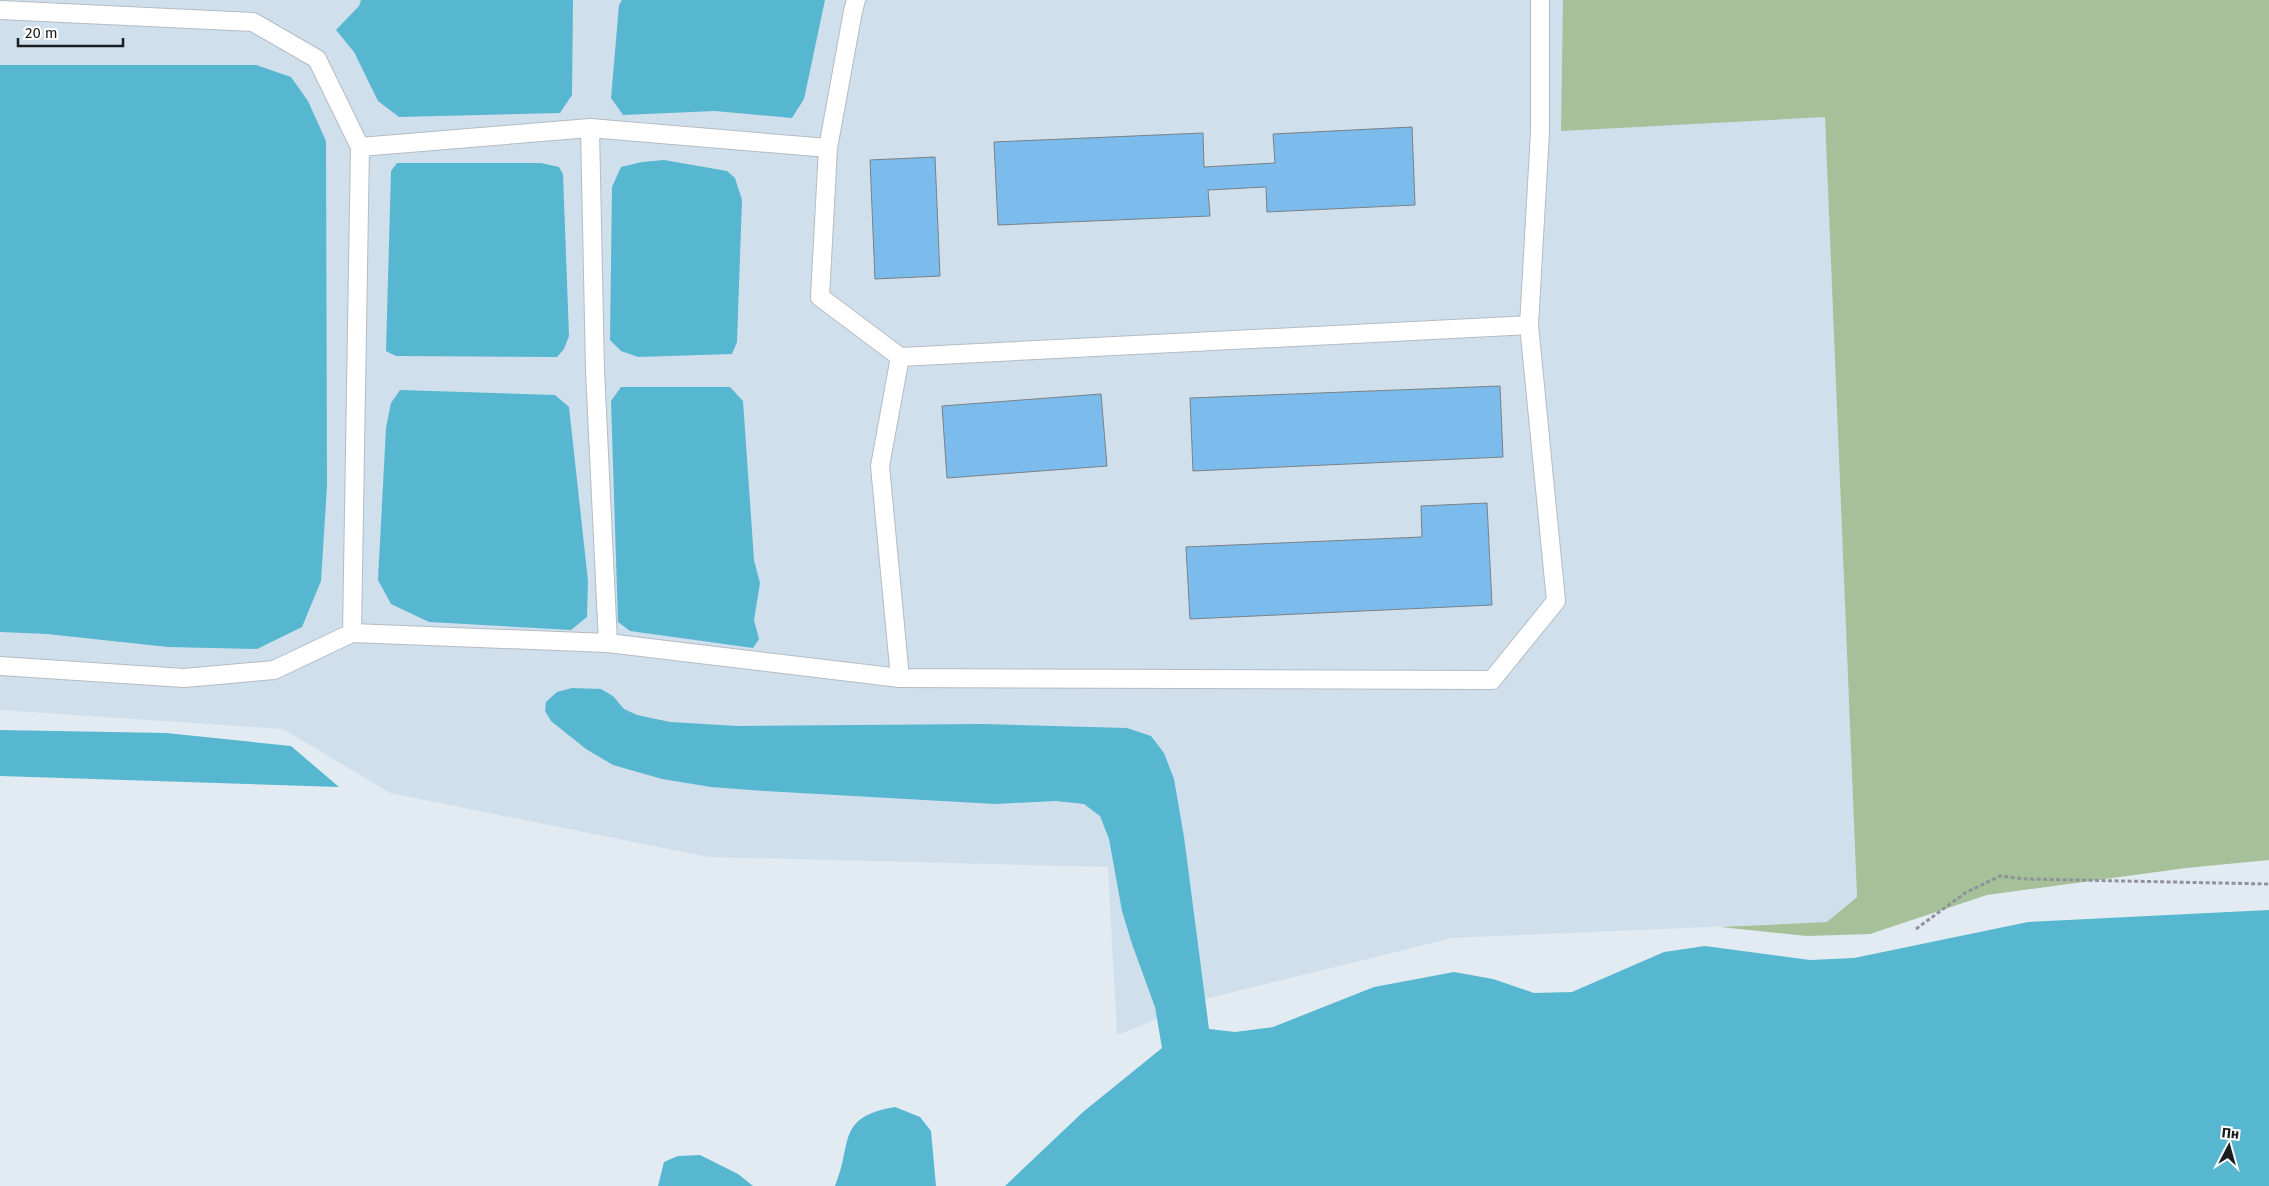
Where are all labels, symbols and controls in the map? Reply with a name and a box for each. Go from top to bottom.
scale bar [18,15,122,47]
text: 20 m [25,24,58,42]
north arrow [2204,1121,2254,1171]
text: Пн [2221,1124,2240,1143]

